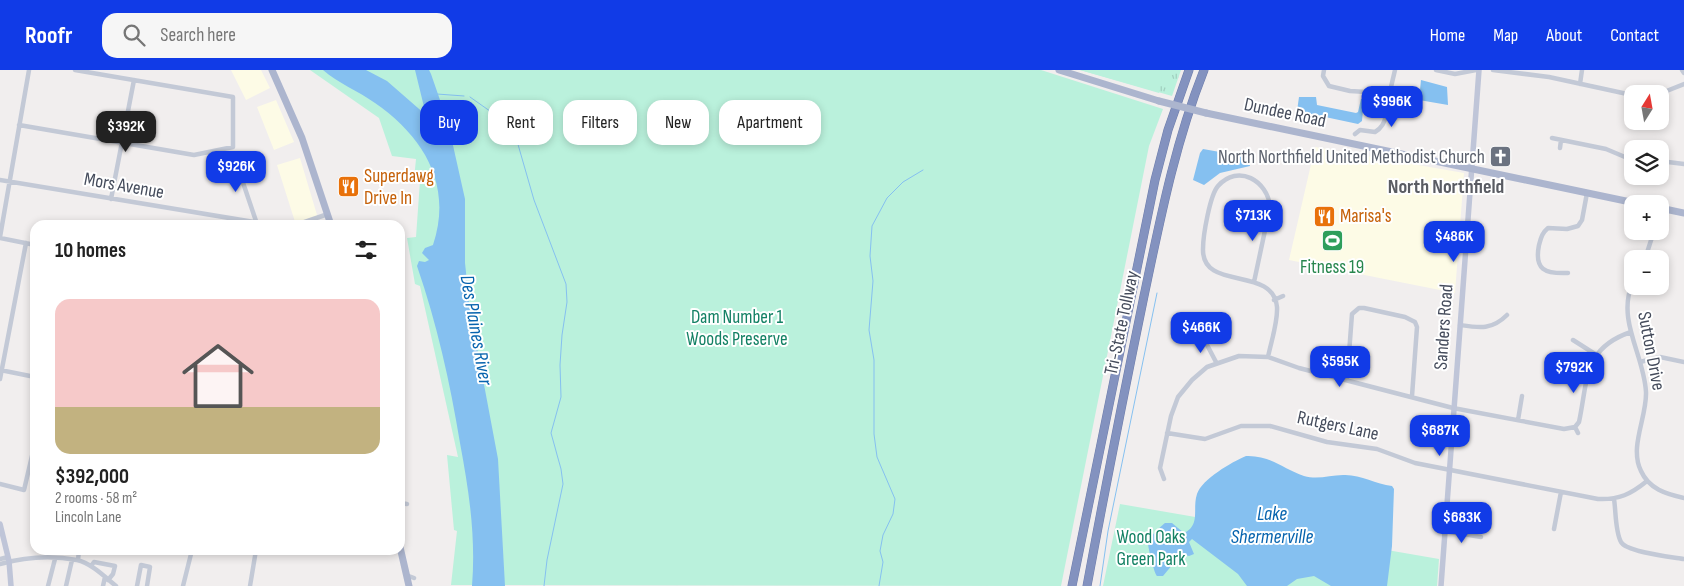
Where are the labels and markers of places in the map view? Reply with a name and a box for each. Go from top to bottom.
pin: $996K [1357,85,1427,128]
pin: $392K [91,111,161,153]
church icon: North Northfield United Methodist Church [1489,145,1513,169]
place label: North Northfield United Methodist Church [1218,146,1485,169]
pin: $926K [201,150,271,193]
place label: Superdawg Drive In [364,165,434,210]
restaurant icon: Superdawg Drive In [336,175,360,199]
pin: $713K [1218,200,1288,242]
restaurant icon: Marisa's [1312,204,1336,228]
place label: Marisa's [1340,205,1392,228]
pin: $486K [1419,220,1489,263]
sports icon: Fitness 19 [1320,229,1344,253]
place label: Fitness 19 [1300,256,1364,279]
pin: $466K [1166,312,1236,354]
pin: $595K [1305,346,1375,388]
pin: $792K [1539,352,1609,394]
pin: $687K [1405,414,1475,457]
pin: $683K [1427,502,1497,544]

